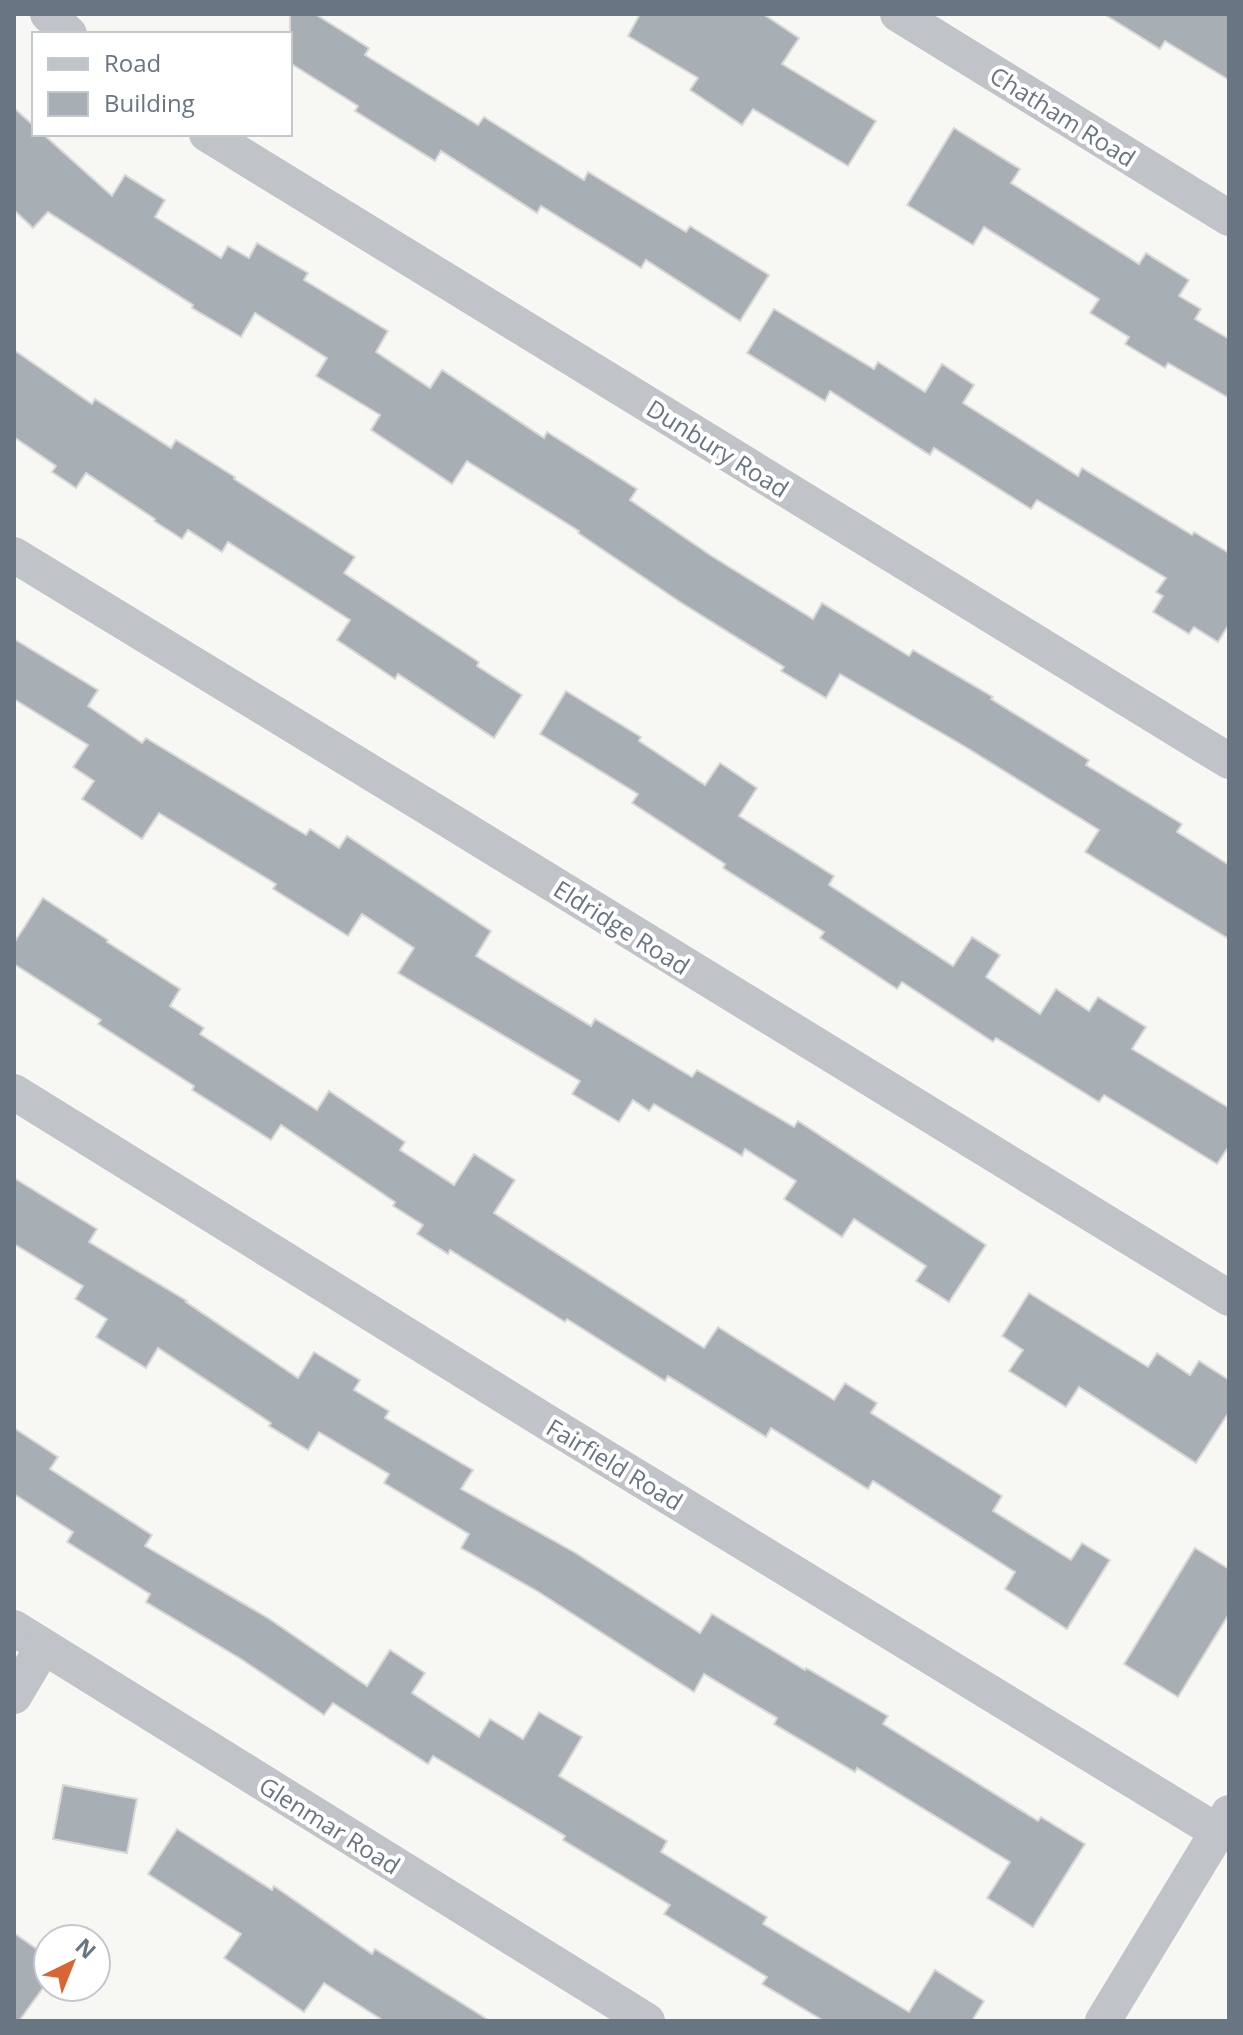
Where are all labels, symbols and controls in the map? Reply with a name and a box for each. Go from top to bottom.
legend [32,32,292,136]
text: Road [104,46,161,79]
street label: Chatham Road [984,58,1142,174]
text: Building [104,86,195,119]
street label: Dunbury Road [641,391,795,505]
street label: Eldridge Road [548,872,696,982]
street label: Fairfield Road [541,1410,689,1518]
street label: Glenmar Road [253,1768,407,1882]
north arrow [32,1923,112,2003]
text: N [70,1931,103,1965]

